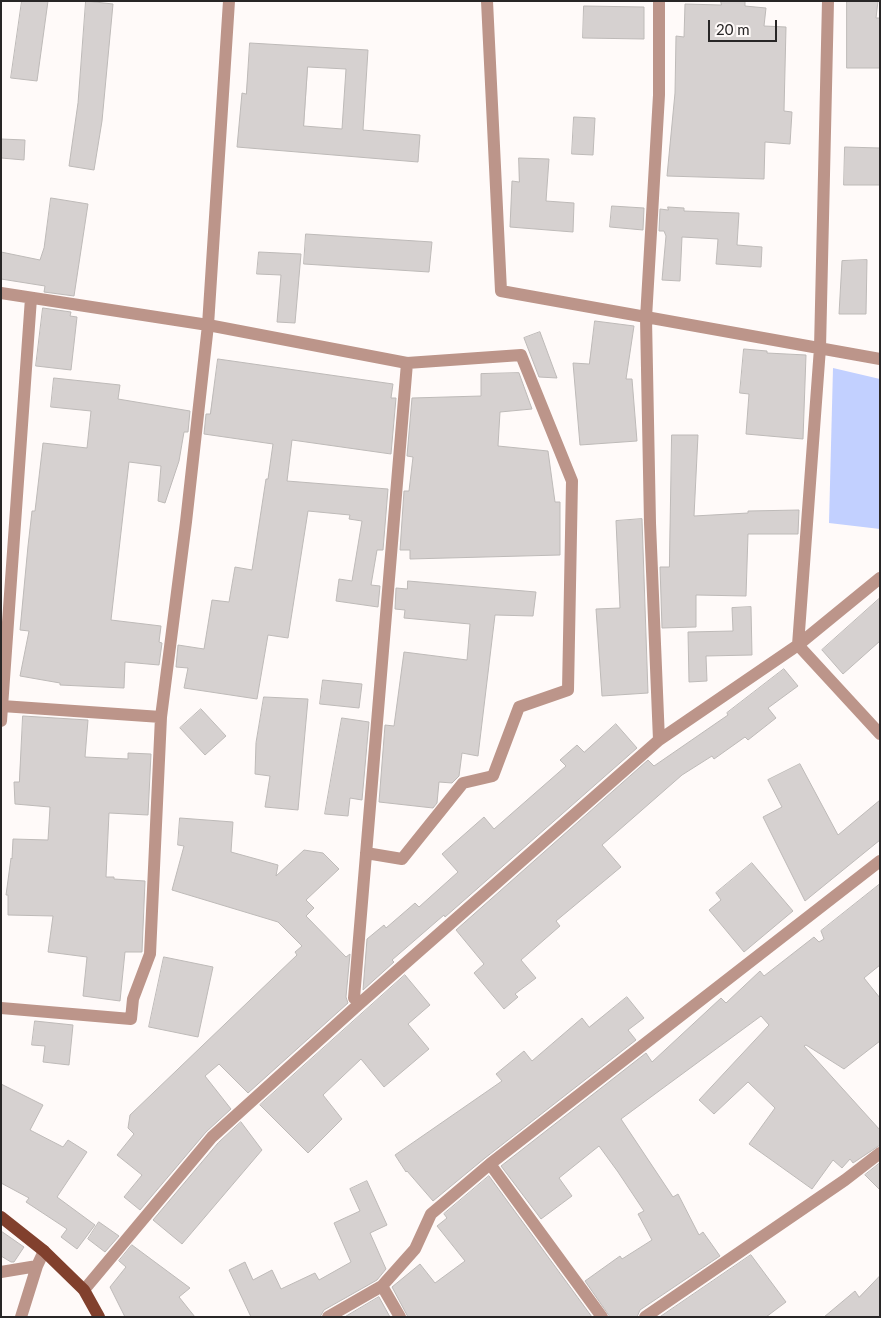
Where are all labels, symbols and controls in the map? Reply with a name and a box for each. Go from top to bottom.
scale bar [711,10,780,42]
text: 20 m [716,20,750,38]

